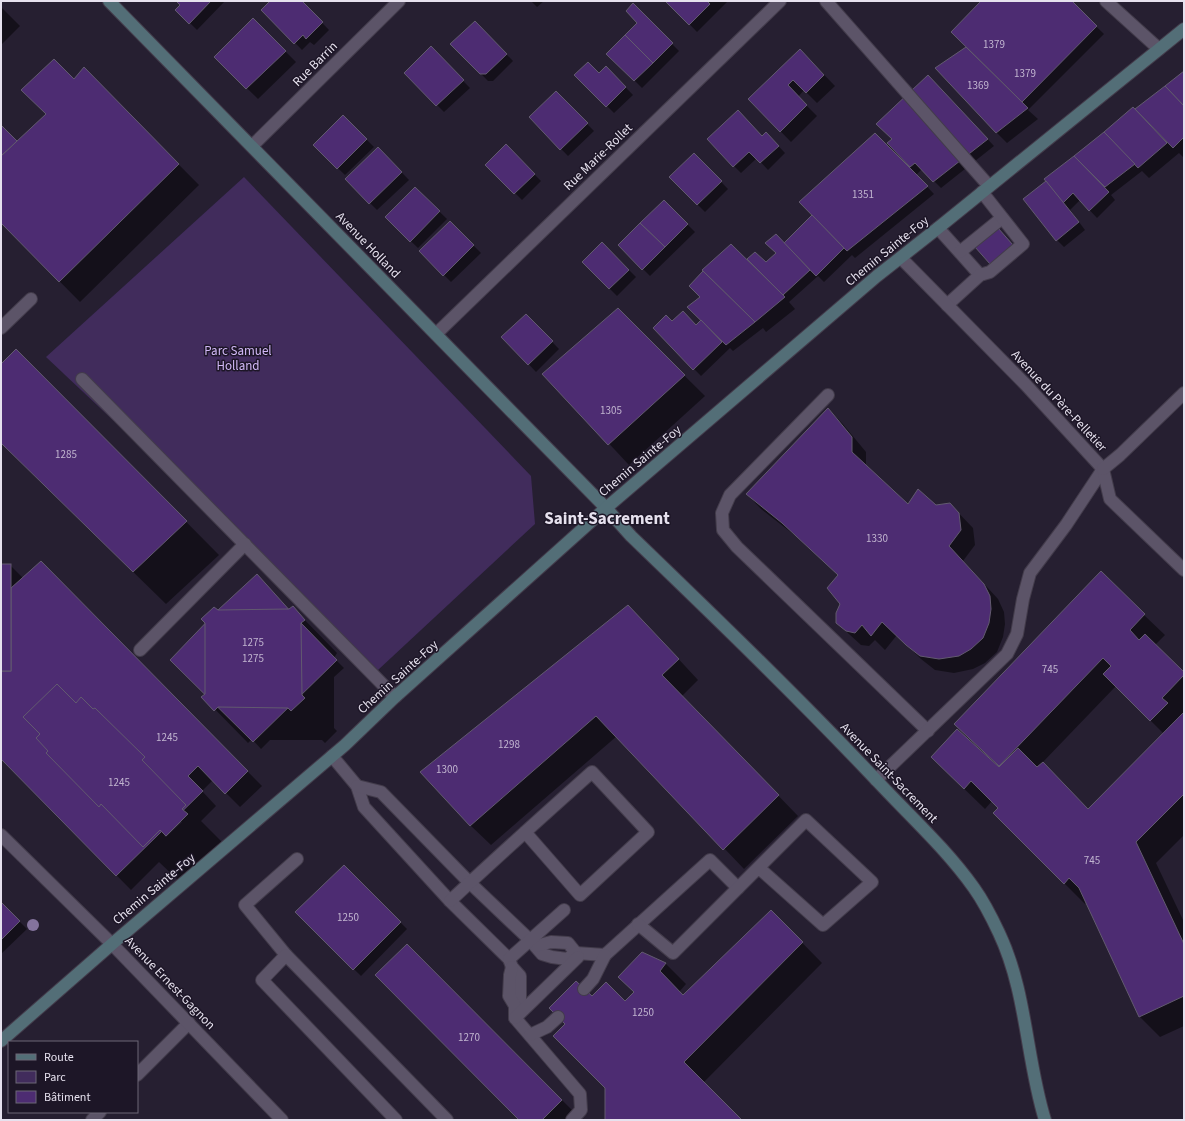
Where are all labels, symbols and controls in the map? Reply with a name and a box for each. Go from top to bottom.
street label: Rue Barrin [288,37,342,91]
house number: 1379 [983,37,1005,52]
house number: 1379 [1014,66,1036,81]
house number: 1369 [967,78,989,93]
street label: Rue Marie-Rollet [560,119,637,195]
house number: 1351 [852,187,874,202]
street label: Avenue Holland [332,208,404,282]
street label: Chemin Sainte-Foy [841,212,933,290]
park label: Parc Samuel Holland [204,342,272,375]
street label: Avenue du Père-Pelletier [1007,346,1111,456]
house number: 1305 [600,403,622,418]
street label: Chemin Sainte-Foy [595,421,685,501]
house number: 1285 [55,447,77,462]
district label: Saint-Sacrement [544,507,670,531]
house number: 1330 [866,531,888,546]
house number: 1275 [242,635,264,650]
street label: Chemin Sainte-Foy [354,636,442,718]
house number: 1275 [242,651,264,666]
house number: 745 [1042,662,1058,677]
street label: Avenue Saint-Sacrement [836,719,942,828]
house number: 1245 [156,730,178,745]
house number: 1298 [498,737,520,752]
house number: 1300 [436,762,458,777]
house number: 1245 [108,775,130,790]
street label: Chemin Sainte-Foy [109,849,199,929]
house number: 745 [1084,853,1100,868]
house number: 1250 [337,910,359,925]
street label: Avenue Ernest-Gagnon [121,932,219,1034]
house number: 1250 [632,1005,654,1020]
house number: 1270 [458,1030,480,1045]
legend [8,1041,138,1113]
text: Route [44,1049,74,1066]
text: Parc [44,1069,66,1086]
text: Bâtiment [44,1089,90,1106]

